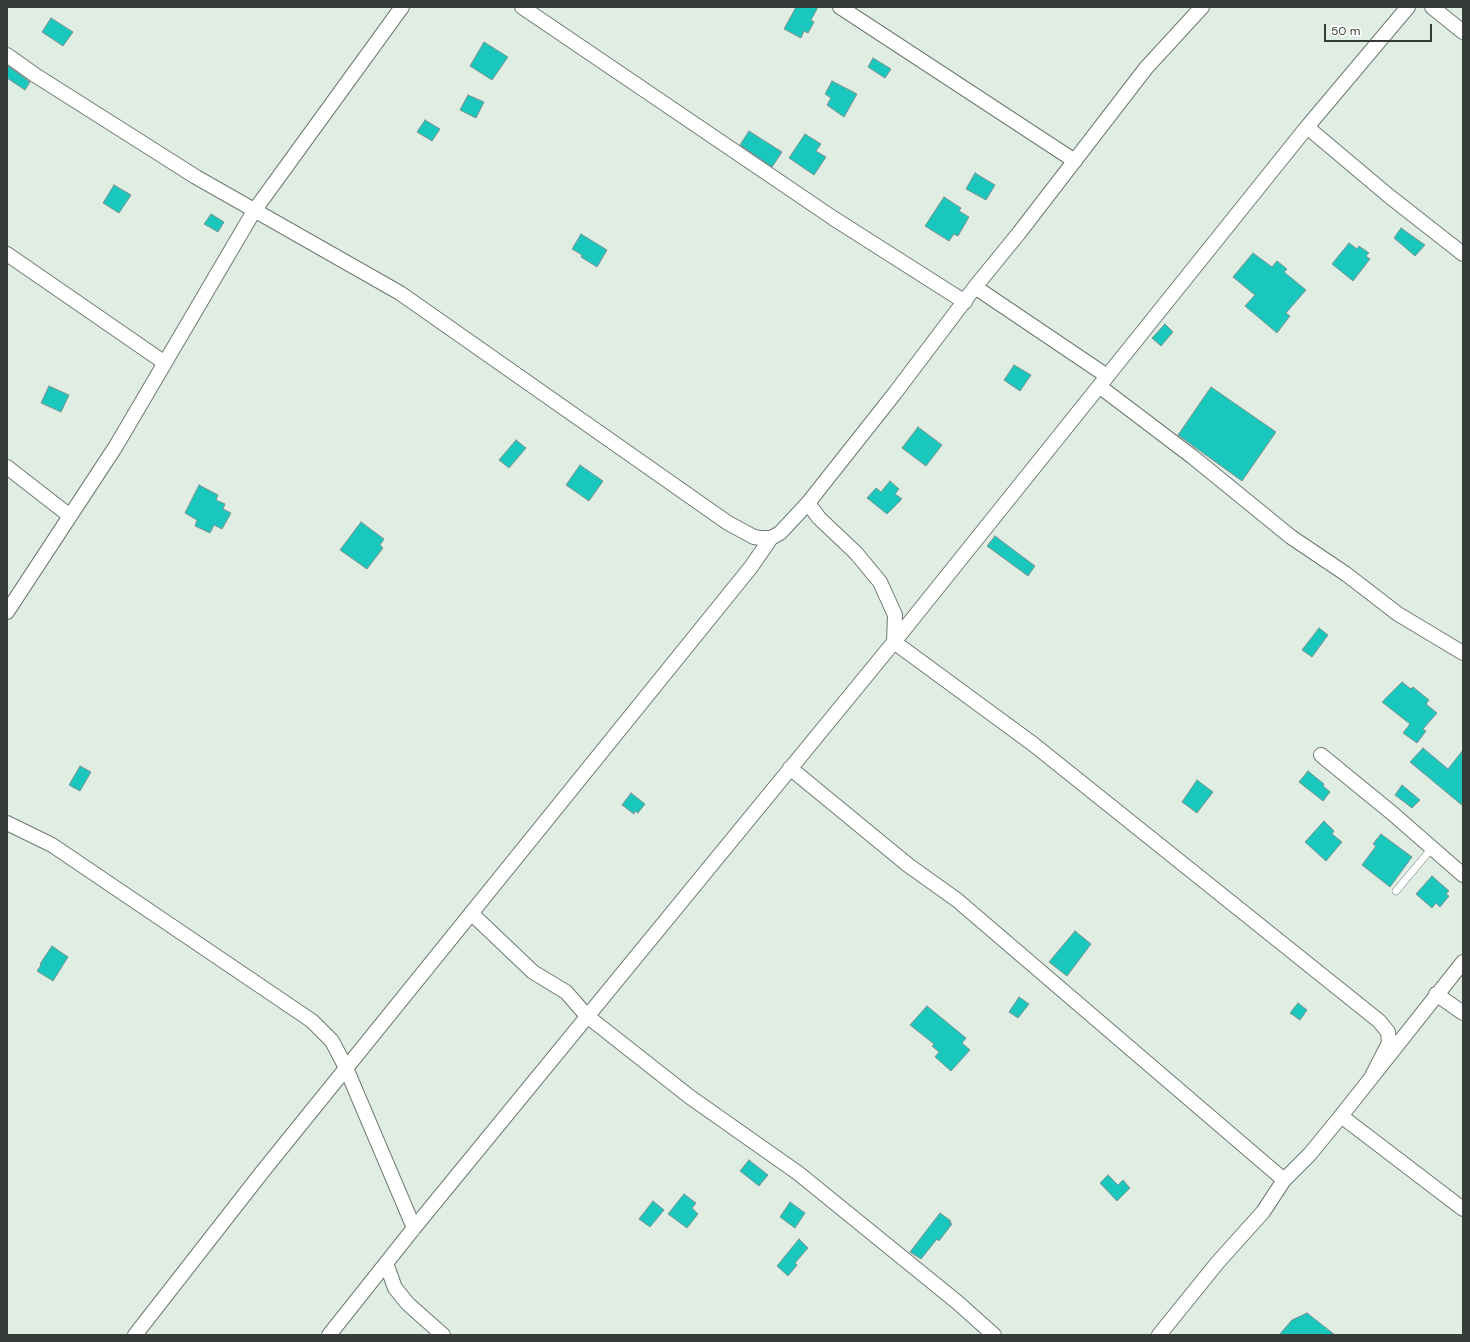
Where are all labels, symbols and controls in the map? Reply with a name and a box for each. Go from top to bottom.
scale bar [1326,16,1434,42]
text: 50 m [1331,23,1360,39]

